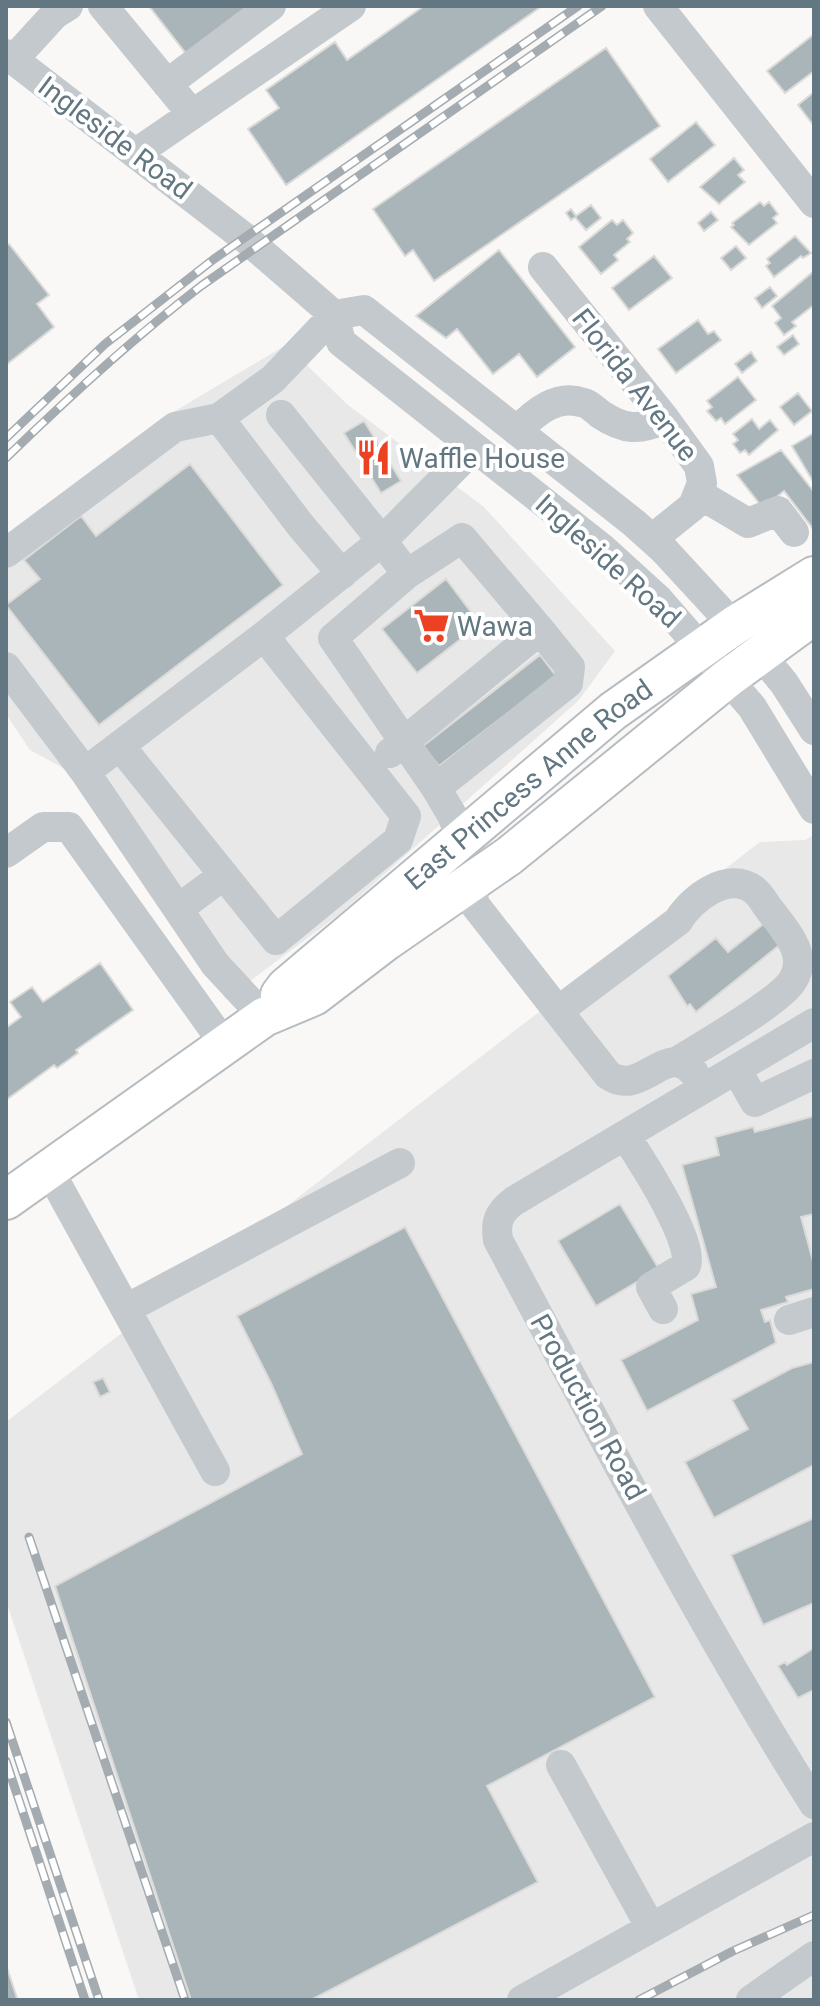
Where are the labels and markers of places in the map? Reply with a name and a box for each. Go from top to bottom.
restaurant icon: Waffle House [354,439,392,477]
place label: Waffle House [399,442,565,475]
supermarket icon: Wawa [412,607,450,645]
place label: Wawa [457,610,533,643]

